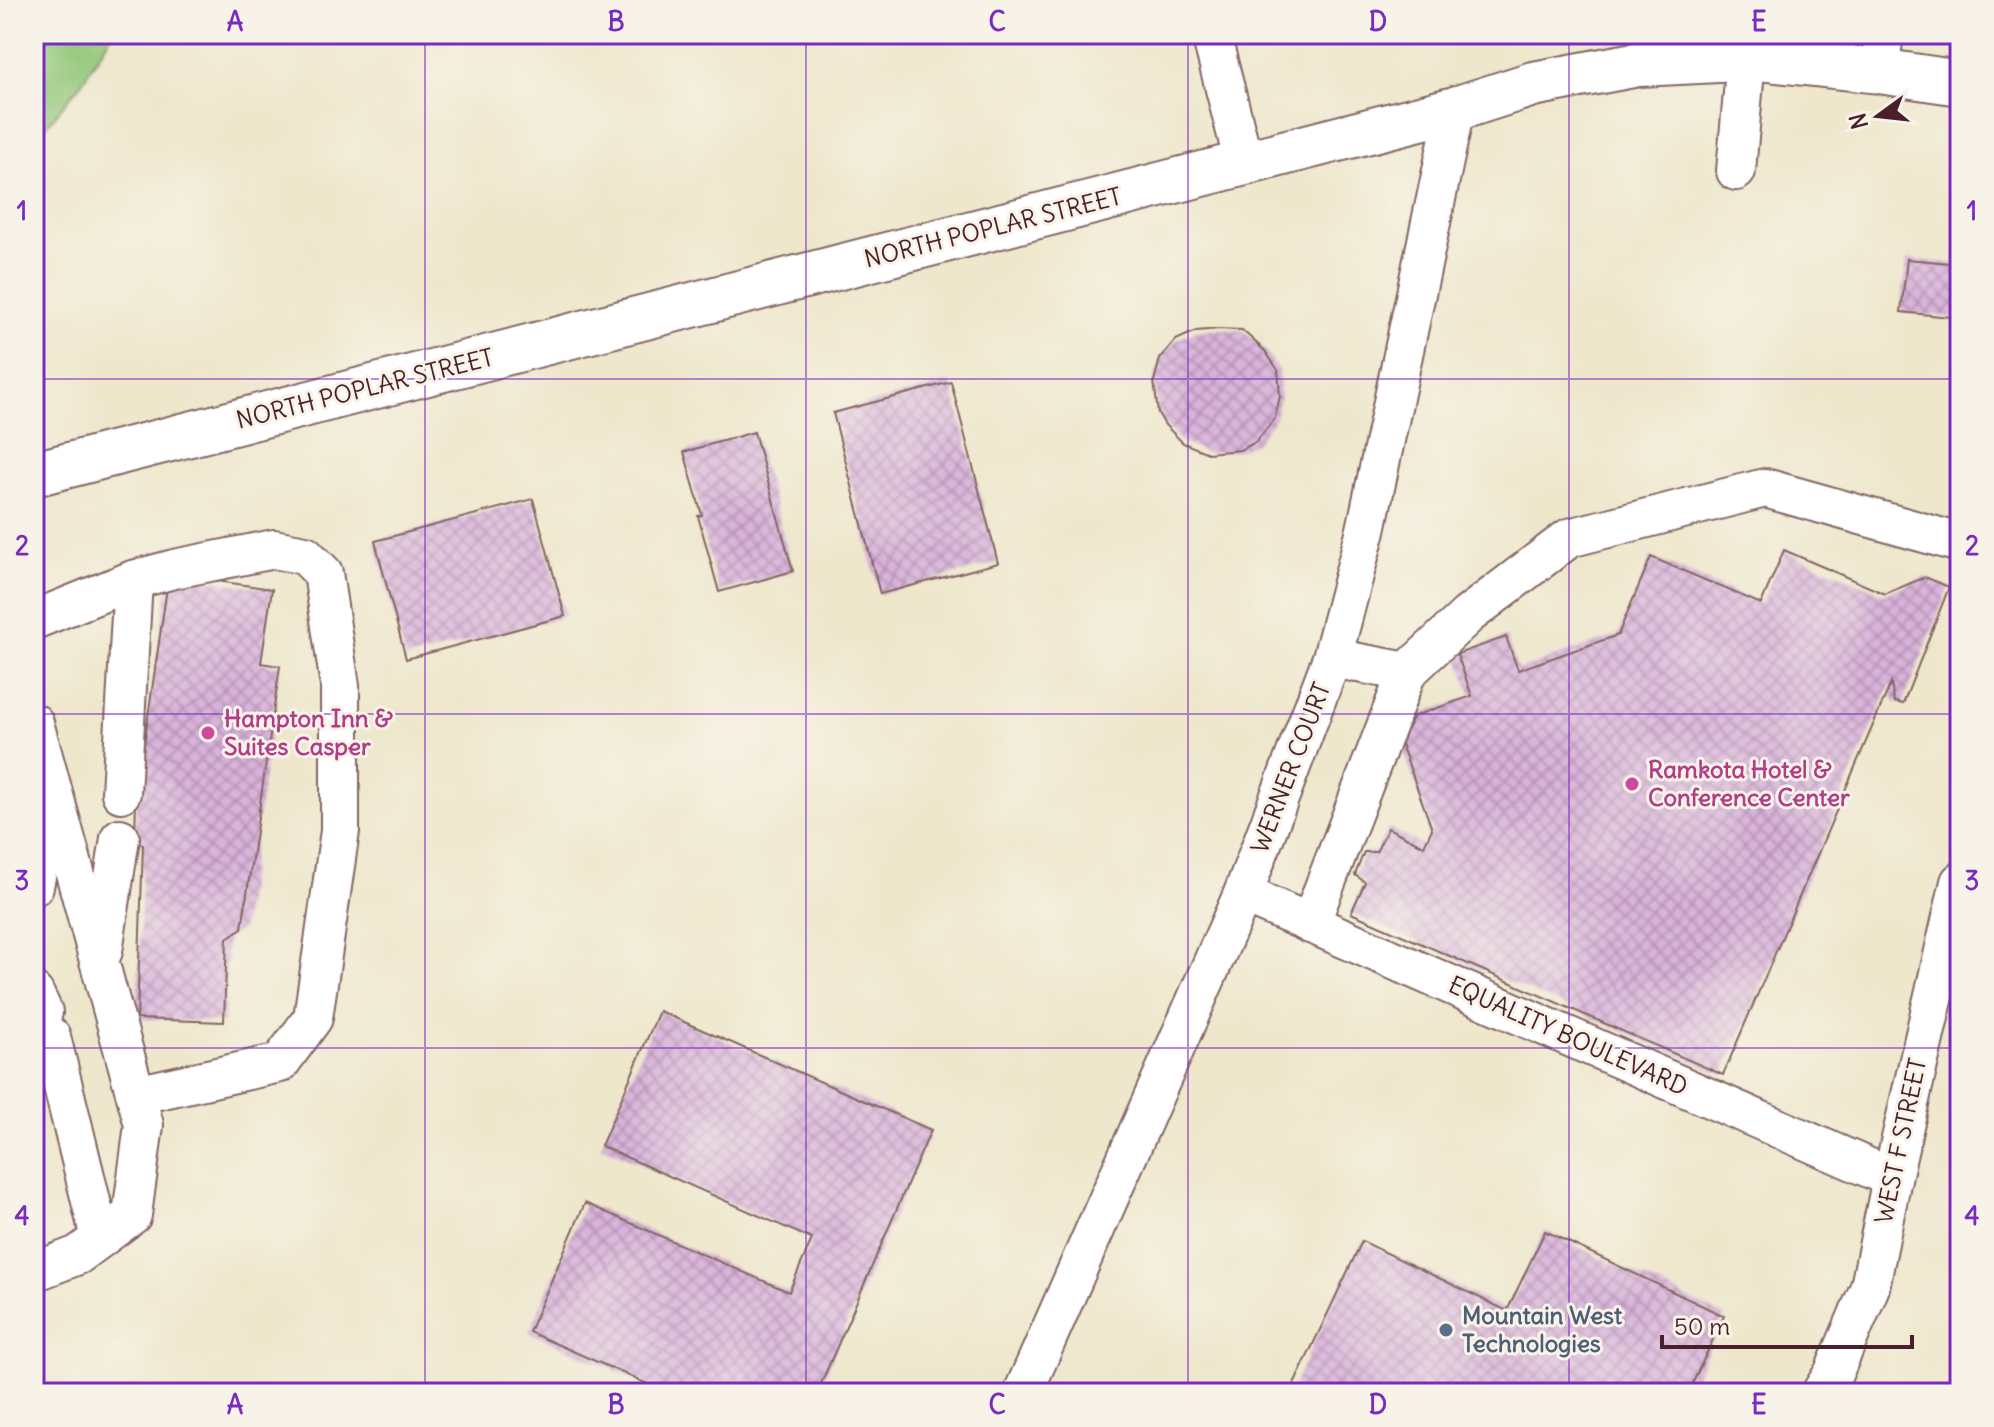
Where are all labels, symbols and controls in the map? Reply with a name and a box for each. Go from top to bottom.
text: A [227,5,244,38]
text: B [607,5,625,38]
text: C [988,5,1006,38]
text: D [1369,5,1387,38]
text: E [1751,5,1767,38]
north arrow [1838,76,1918,156]
text: N [1843,110,1874,132]
street label: NORTH POPLAR STREET [861,181,1124,274]
text: 1 [17,194,27,227]
text: 1 [1967,194,1977,227]
street label: NORTH POPLAR STREET [233,342,496,435]
text: 2 [15,529,29,562]
text: 2 [1965,529,1979,562]
street label: WERNER COURT [1244,678,1336,857]
place label: Hampton Inn & Suites Casper [224,703,393,761]
marker: Hampton Inn & Suites Casper [199,724,217,742]
place label: Ramkota Hotel & Conference Center [1648,754,1850,812]
marker: Ramkota Hotel & Conference Center [1623,775,1641,793]
text: 3 [15,864,29,897]
text: 3 [1965,864,1979,897]
street label: EQUALITY BOULEVARD [1444,969,1693,1101]
street label: WEST F STREET [1868,1055,1932,1226]
text: 4 [14,1199,30,1232]
text: 4 [1964,1199,1980,1232]
scale bar [1662,1299,1912,1349]
place label: Mountain West Technologies [1462,1300,1623,1358]
text: 50 m [1674,1311,1730,1341]
marker: Mountain West Technologies [1437,1321,1455,1339]
text: A [227,1388,244,1421]
text: B [607,1388,625,1421]
text: C [988,1388,1006,1421]
text: D [1369,1388,1387,1421]
text: E [1751,1388,1767,1421]

